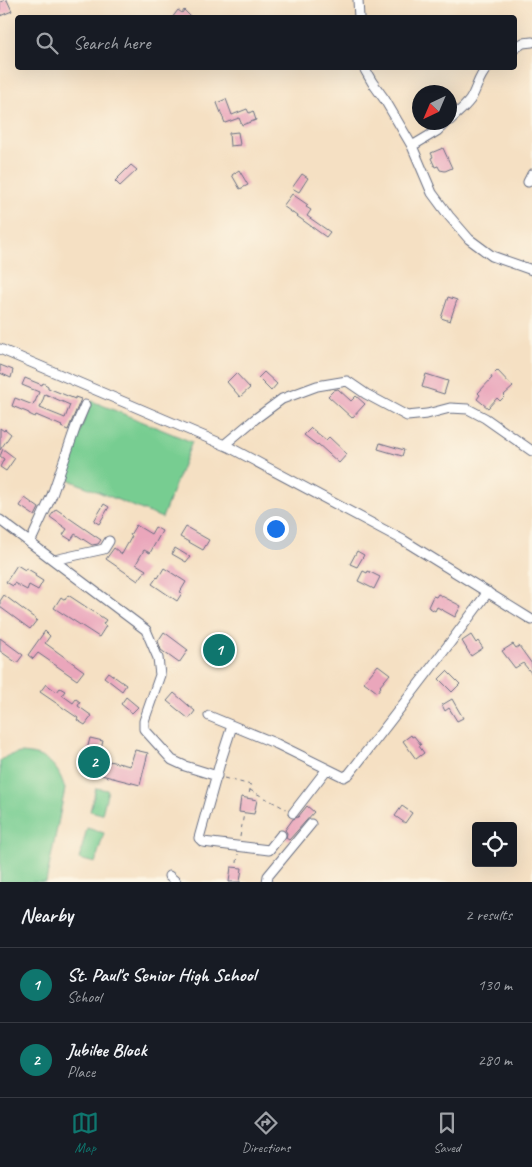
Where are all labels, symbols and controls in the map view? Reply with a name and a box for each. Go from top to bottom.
search box [15,15,517,70]
icon: search [33,29,61,57]
text: Search here [73,31,150,55]
north arrow [412,85,457,130]
your location [263,516,289,542]
pin: 1 [203,631,235,669]
pin: 2 [78,743,110,781]
map controls [472,822,517,867]
button: locate [472,822,517,867]
text: Nearby [20,902,73,928]
text: 2 results [465,905,512,925]
text: St. Paul's Senior High School [67,963,256,987]
text: 1 [32,975,40,995]
text: 130 m [478,975,512,995]
text: School [67,987,101,1007]
text: Jubilee Block [67,1038,147,1062]
text: 2 [32,1050,40,1070]
text: 280 m [478,1050,512,1070]
text: Place [67,1062,95,1082]
tab: Map [71,1109,99,1156]
tab: Directions [242,1109,290,1156]
tab: Saved [433,1109,461,1156]

